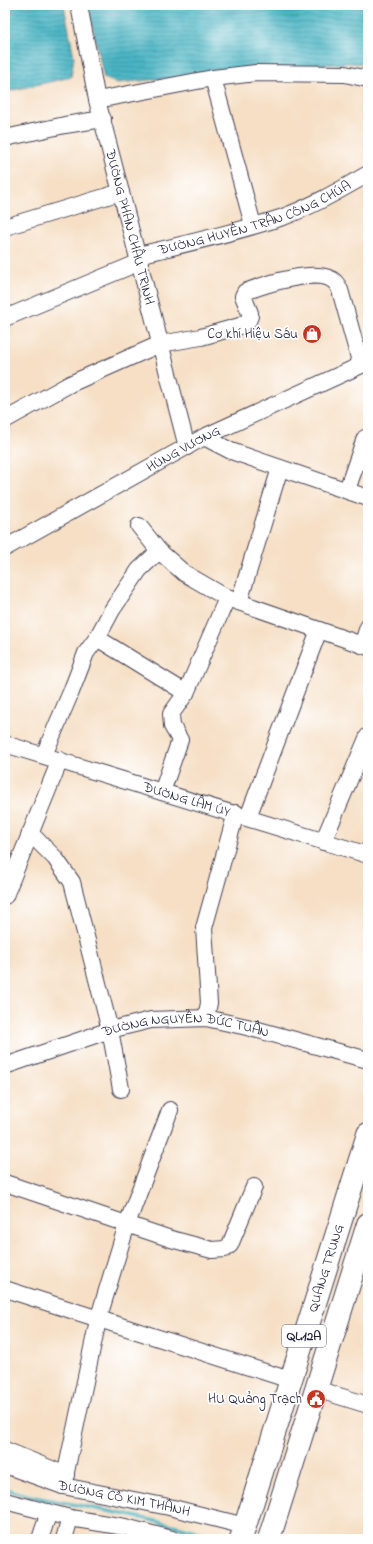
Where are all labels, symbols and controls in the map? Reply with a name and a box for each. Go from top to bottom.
street label: ĐƯỜNG PHAN CHÂU TRINH [99,146,160,307]
street label: ĐƯỜNG HUYỀN TRÂN CÔNG CHÚA [155,175,355,261]
shop icon: Cơ khí Hiệu Sáu [301,323,323,345]
place label: Cơ khí Hiệu Sáu [207,324,298,345]
street label: HÙNG VƯƠNG [142,420,224,478]
street label: ĐƯỜNG LÂM ÚY [139,776,234,823]
text: ĐƯỜNG NGUYỄN ĐỨC TUÂN [98,1007,272,1043]
street label: ĐƯỜNG NGUYỄN ĐỨC TUÂN [101,1027,271,1043]
street label: QUANG TRUNG [302,1221,350,1315]
road number: QL.12A [282,1325,326,1347]
public building icon: HU Quảng Trạch [305,1388,327,1410]
place label: HU Quảng Trạch [208,1389,302,1411]
street label: ĐƯỜNG CỔ KIM THÀNH [55,1475,192,1522]

